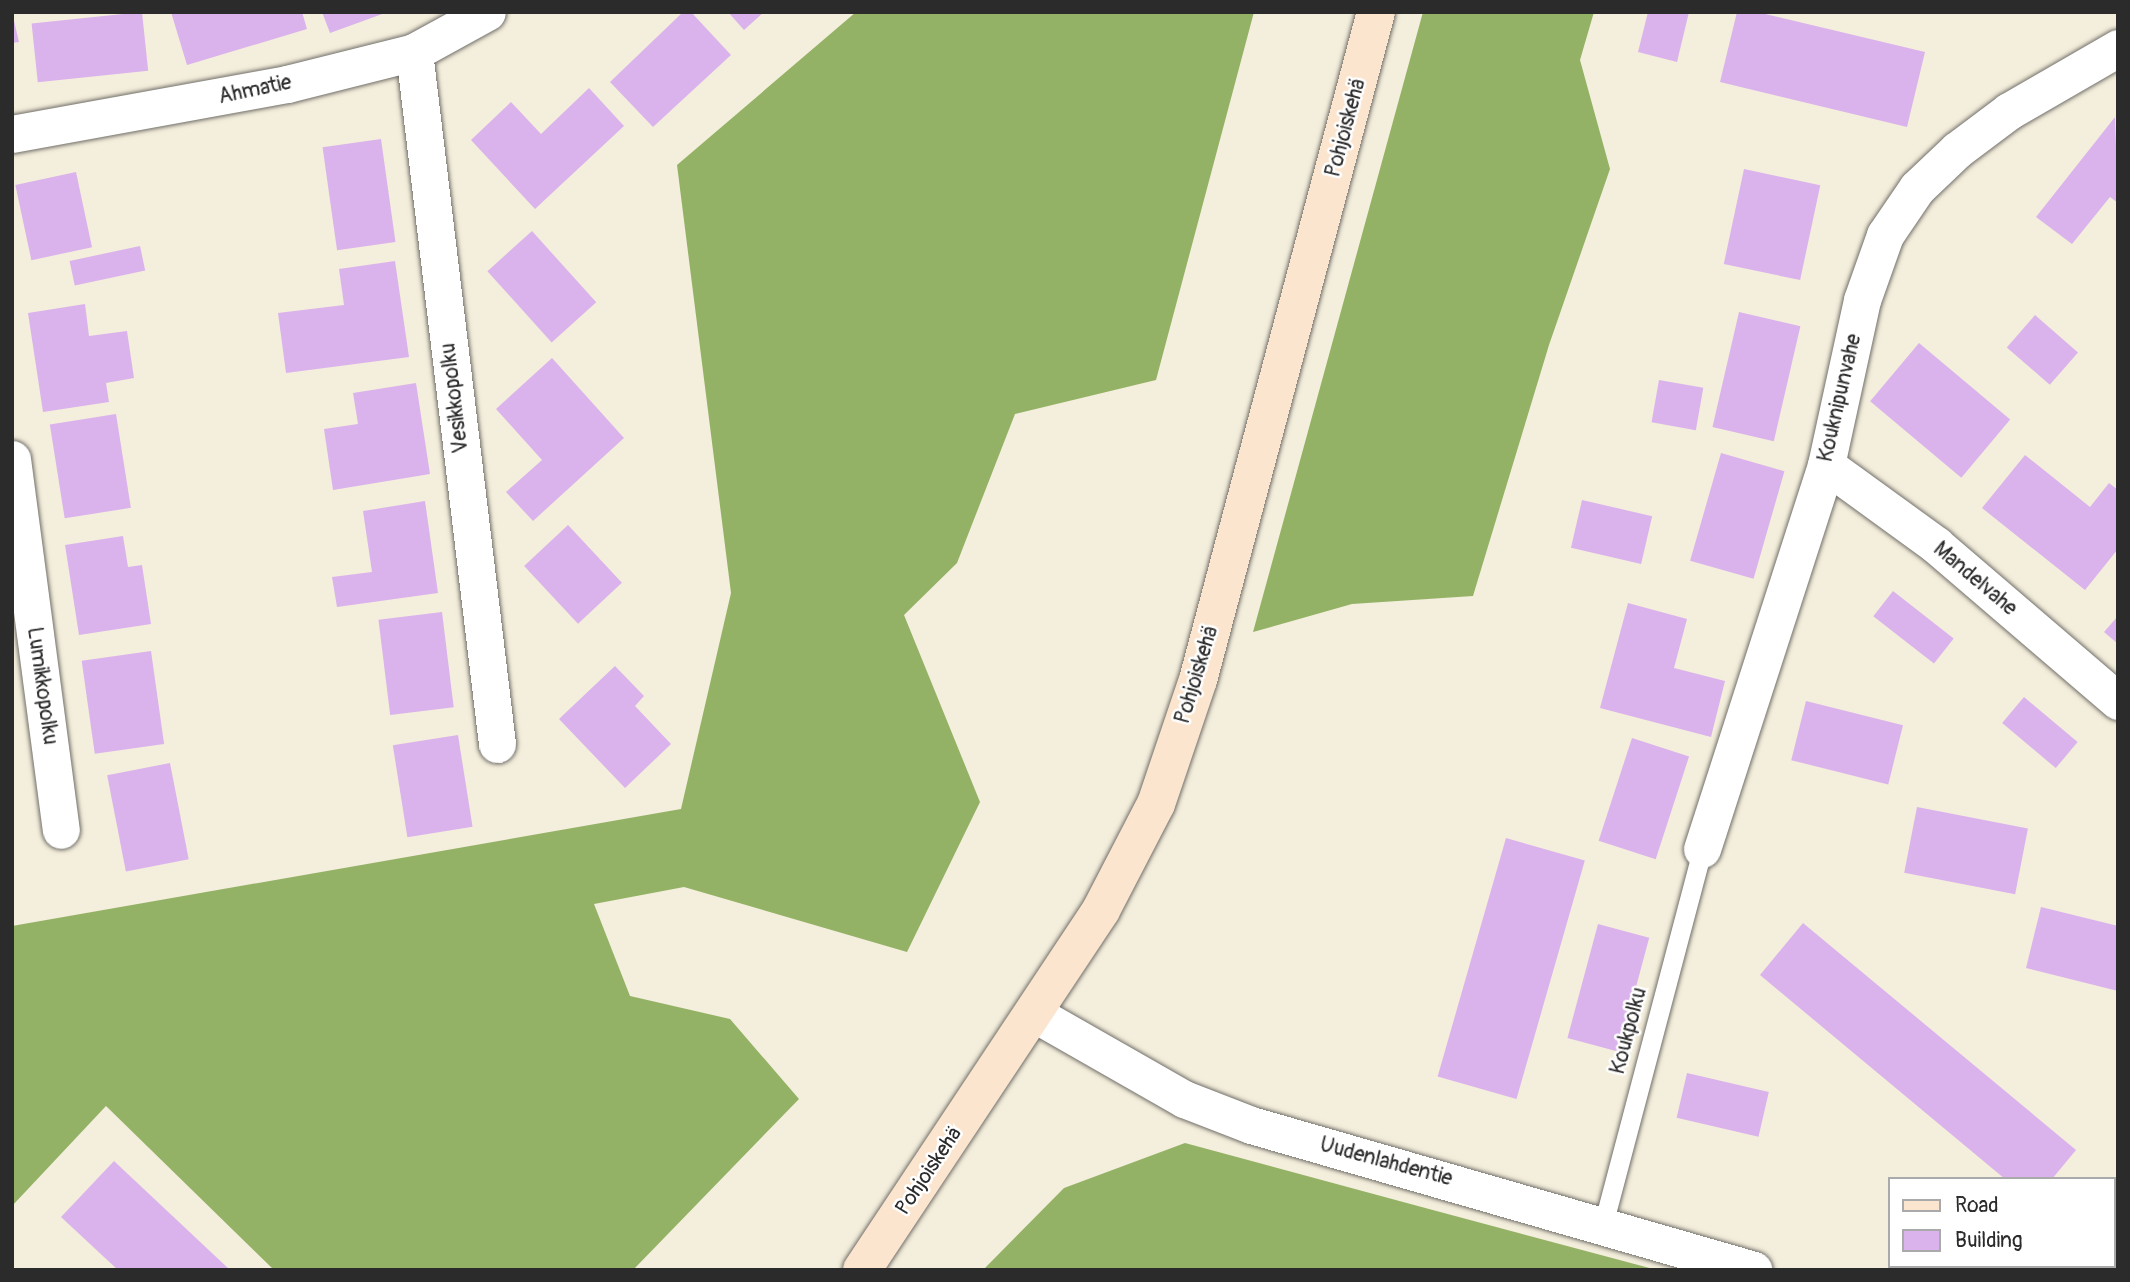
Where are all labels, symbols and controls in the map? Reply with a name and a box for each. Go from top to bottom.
street label: Ahmatie [216,70,294,110]
street label: Pohjoiskehä [1321,76,1371,180]
street label: Kouknipunvahe [1813,332,1867,464]
street label: Vesikkopolku [436,342,474,454]
street label: Mandelvahe [1928,537,2022,621]
street label: Pohjoiskehä [1170,623,1224,727]
street label: Lumikkopolku [21,625,63,747]
street label: Koukpolku [1605,985,1653,1077]
street label: Pohjoiskehä [890,1122,968,1220]
street label: Uudenlahdentie [1317,1132,1455,1192]
legend [1888,1177,2116,1268]
text: Road [1955,1192,1999,1219]
text: Building [1955,1227,2022,1254]

